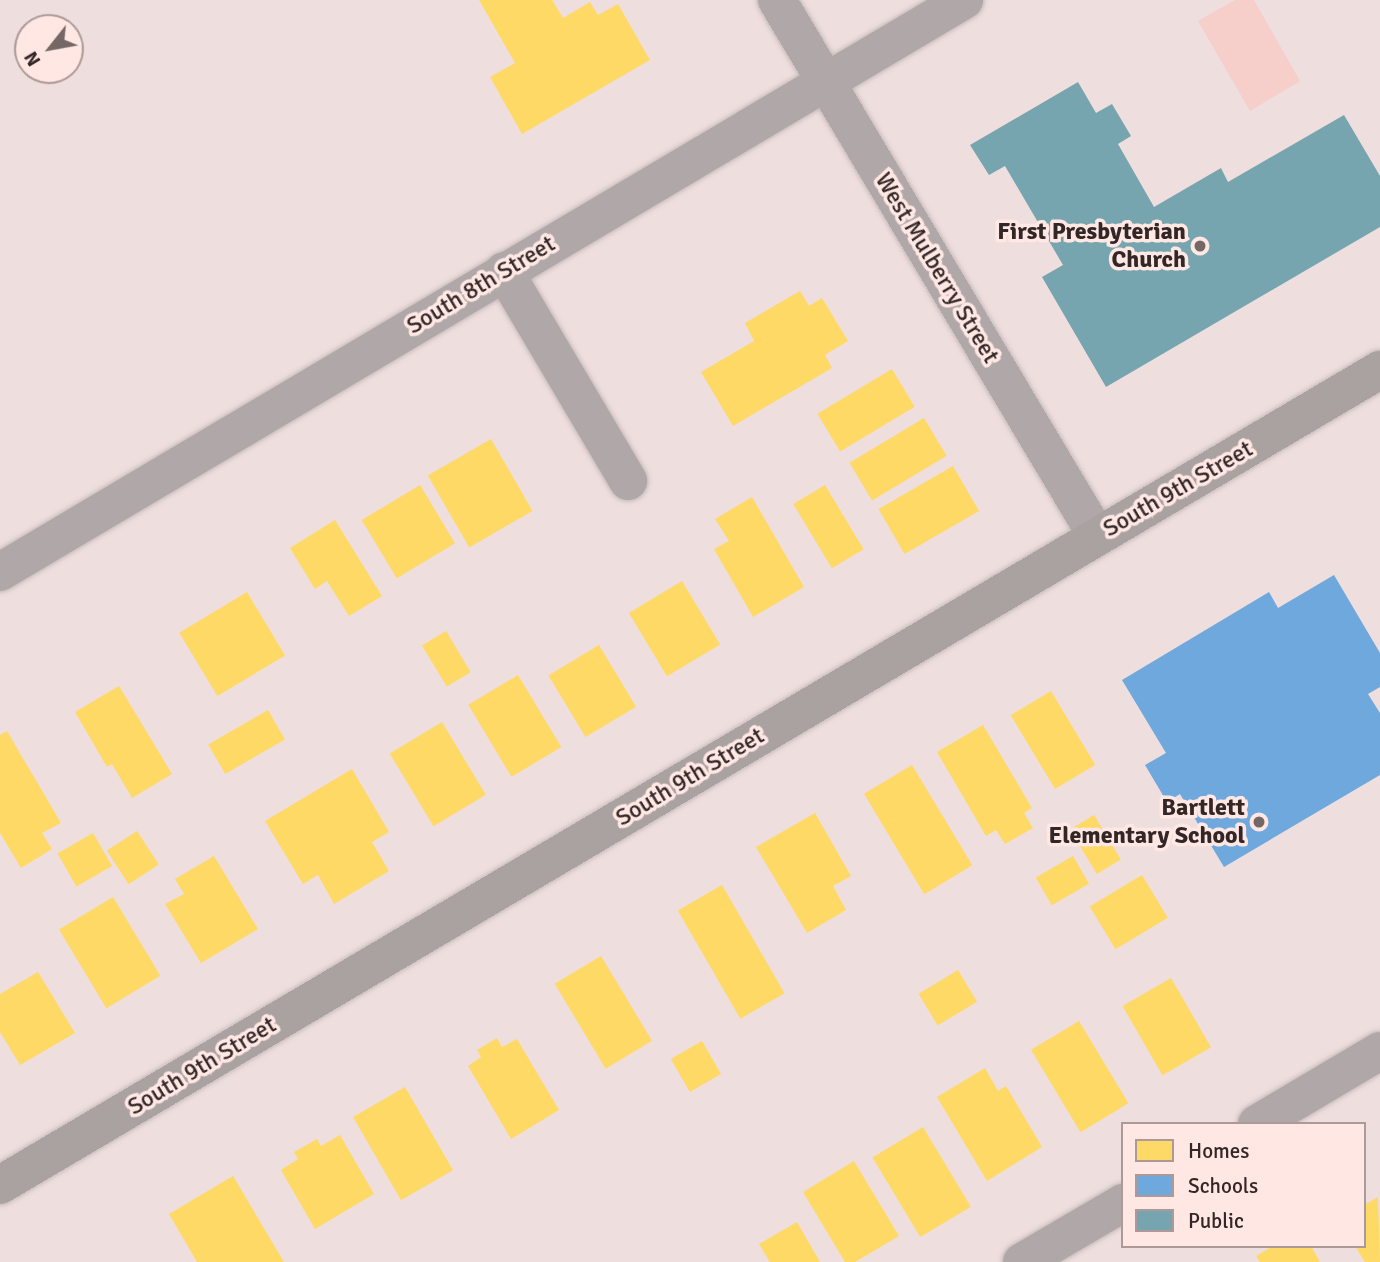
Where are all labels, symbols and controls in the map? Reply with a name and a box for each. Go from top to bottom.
north arrow [14,14,84,84]
text: N [19,47,46,71]
street label: West Mulberry Street [869,168,1005,368]
place label: First Presbyterian Church [997,218,1186,274]
street label: South 8th Street [402,229,560,341]
marker: First Presbyterian Church [1192,238,1208,254]
street label: South 9th Street [1098,435,1258,543]
street label: South 9th Street [611,721,769,833]
place label: Bartlett Elementary School [1048,794,1245,850]
marker: Bartlett Elementary School [1251,814,1267,830]
street label: South 9th Street [123,1010,281,1122]
legend [1121,1122,1366,1248]
text: Homes [1188,1138,1250,1164]
text: Schools [1188,1173,1258,1199]
text: Public [1188,1208,1244,1234]

